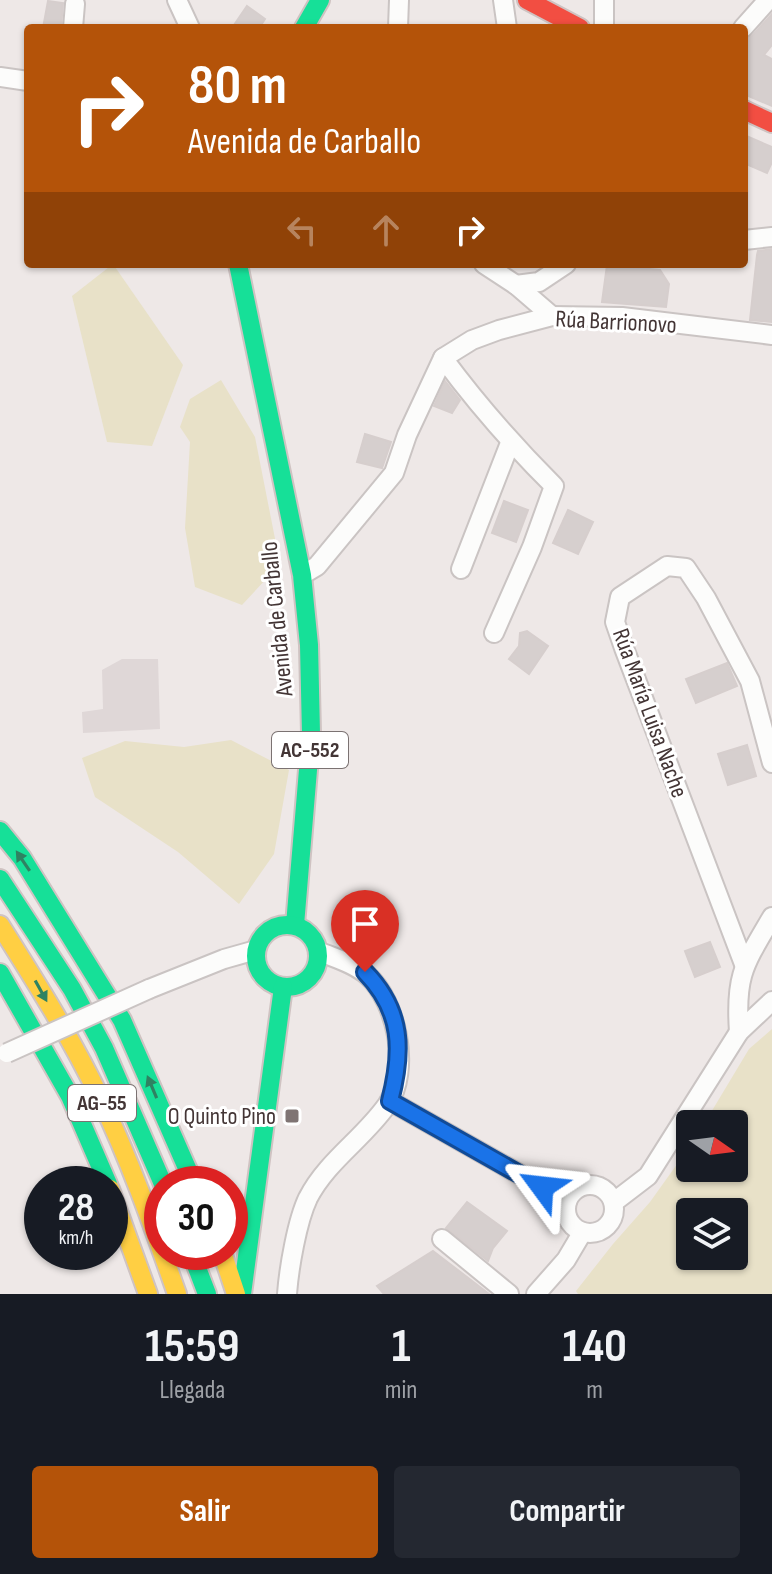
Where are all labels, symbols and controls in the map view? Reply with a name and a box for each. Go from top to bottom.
text: 80 m [188,53,287,120]
icon: right [56,56,160,160]
text: Avenida de Carballo [188,121,421,164]
icon: left [280,208,324,252]
icon: ahead [364,208,408,252]
icon: right [448,208,492,252]
street label: Rúa Barrionovo [555,304,677,340]
street label: Avenida de Carballo [254,540,300,699]
street label: Rúa María Luisa Nache [606,624,694,802]
road number: AC-552 [272,732,348,768]
one-way arrow [16,851,31,872]
pin [331,890,399,972]
icon: arrive [343,902,387,946]
one-way arrow [34,980,48,1002]
one-way arrow [145,1075,158,1099]
road number: AG-55 [68,1085,136,1121]
place label: O Quinto Pino [168,1102,276,1131]
marker: O Quinto Pino [283,1107,301,1125]
north arrow [676,1110,748,1182]
map controls [676,1110,748,1270]
position arrow [500,1145,584,1229]
speed limit sign: 30 [144,1166,248,1270]
text: 28 [58,1184,94,1232]
button: layers [676,1198,748,1270]
text: km/h [59,1226,93,1250]
text: 15:59 [145,1318,240,1375]
text: 1 [392,1318,410,1375]
text: 140 [563,1318,627,1375]
text: Llegada [159,1375,225,1406]
text: min [385,1375,417,1406]
text: m [586,1375,603,1406]
button: Salir [32,1466,378,1558]
button: Compartir [394,1466,740,1558]

